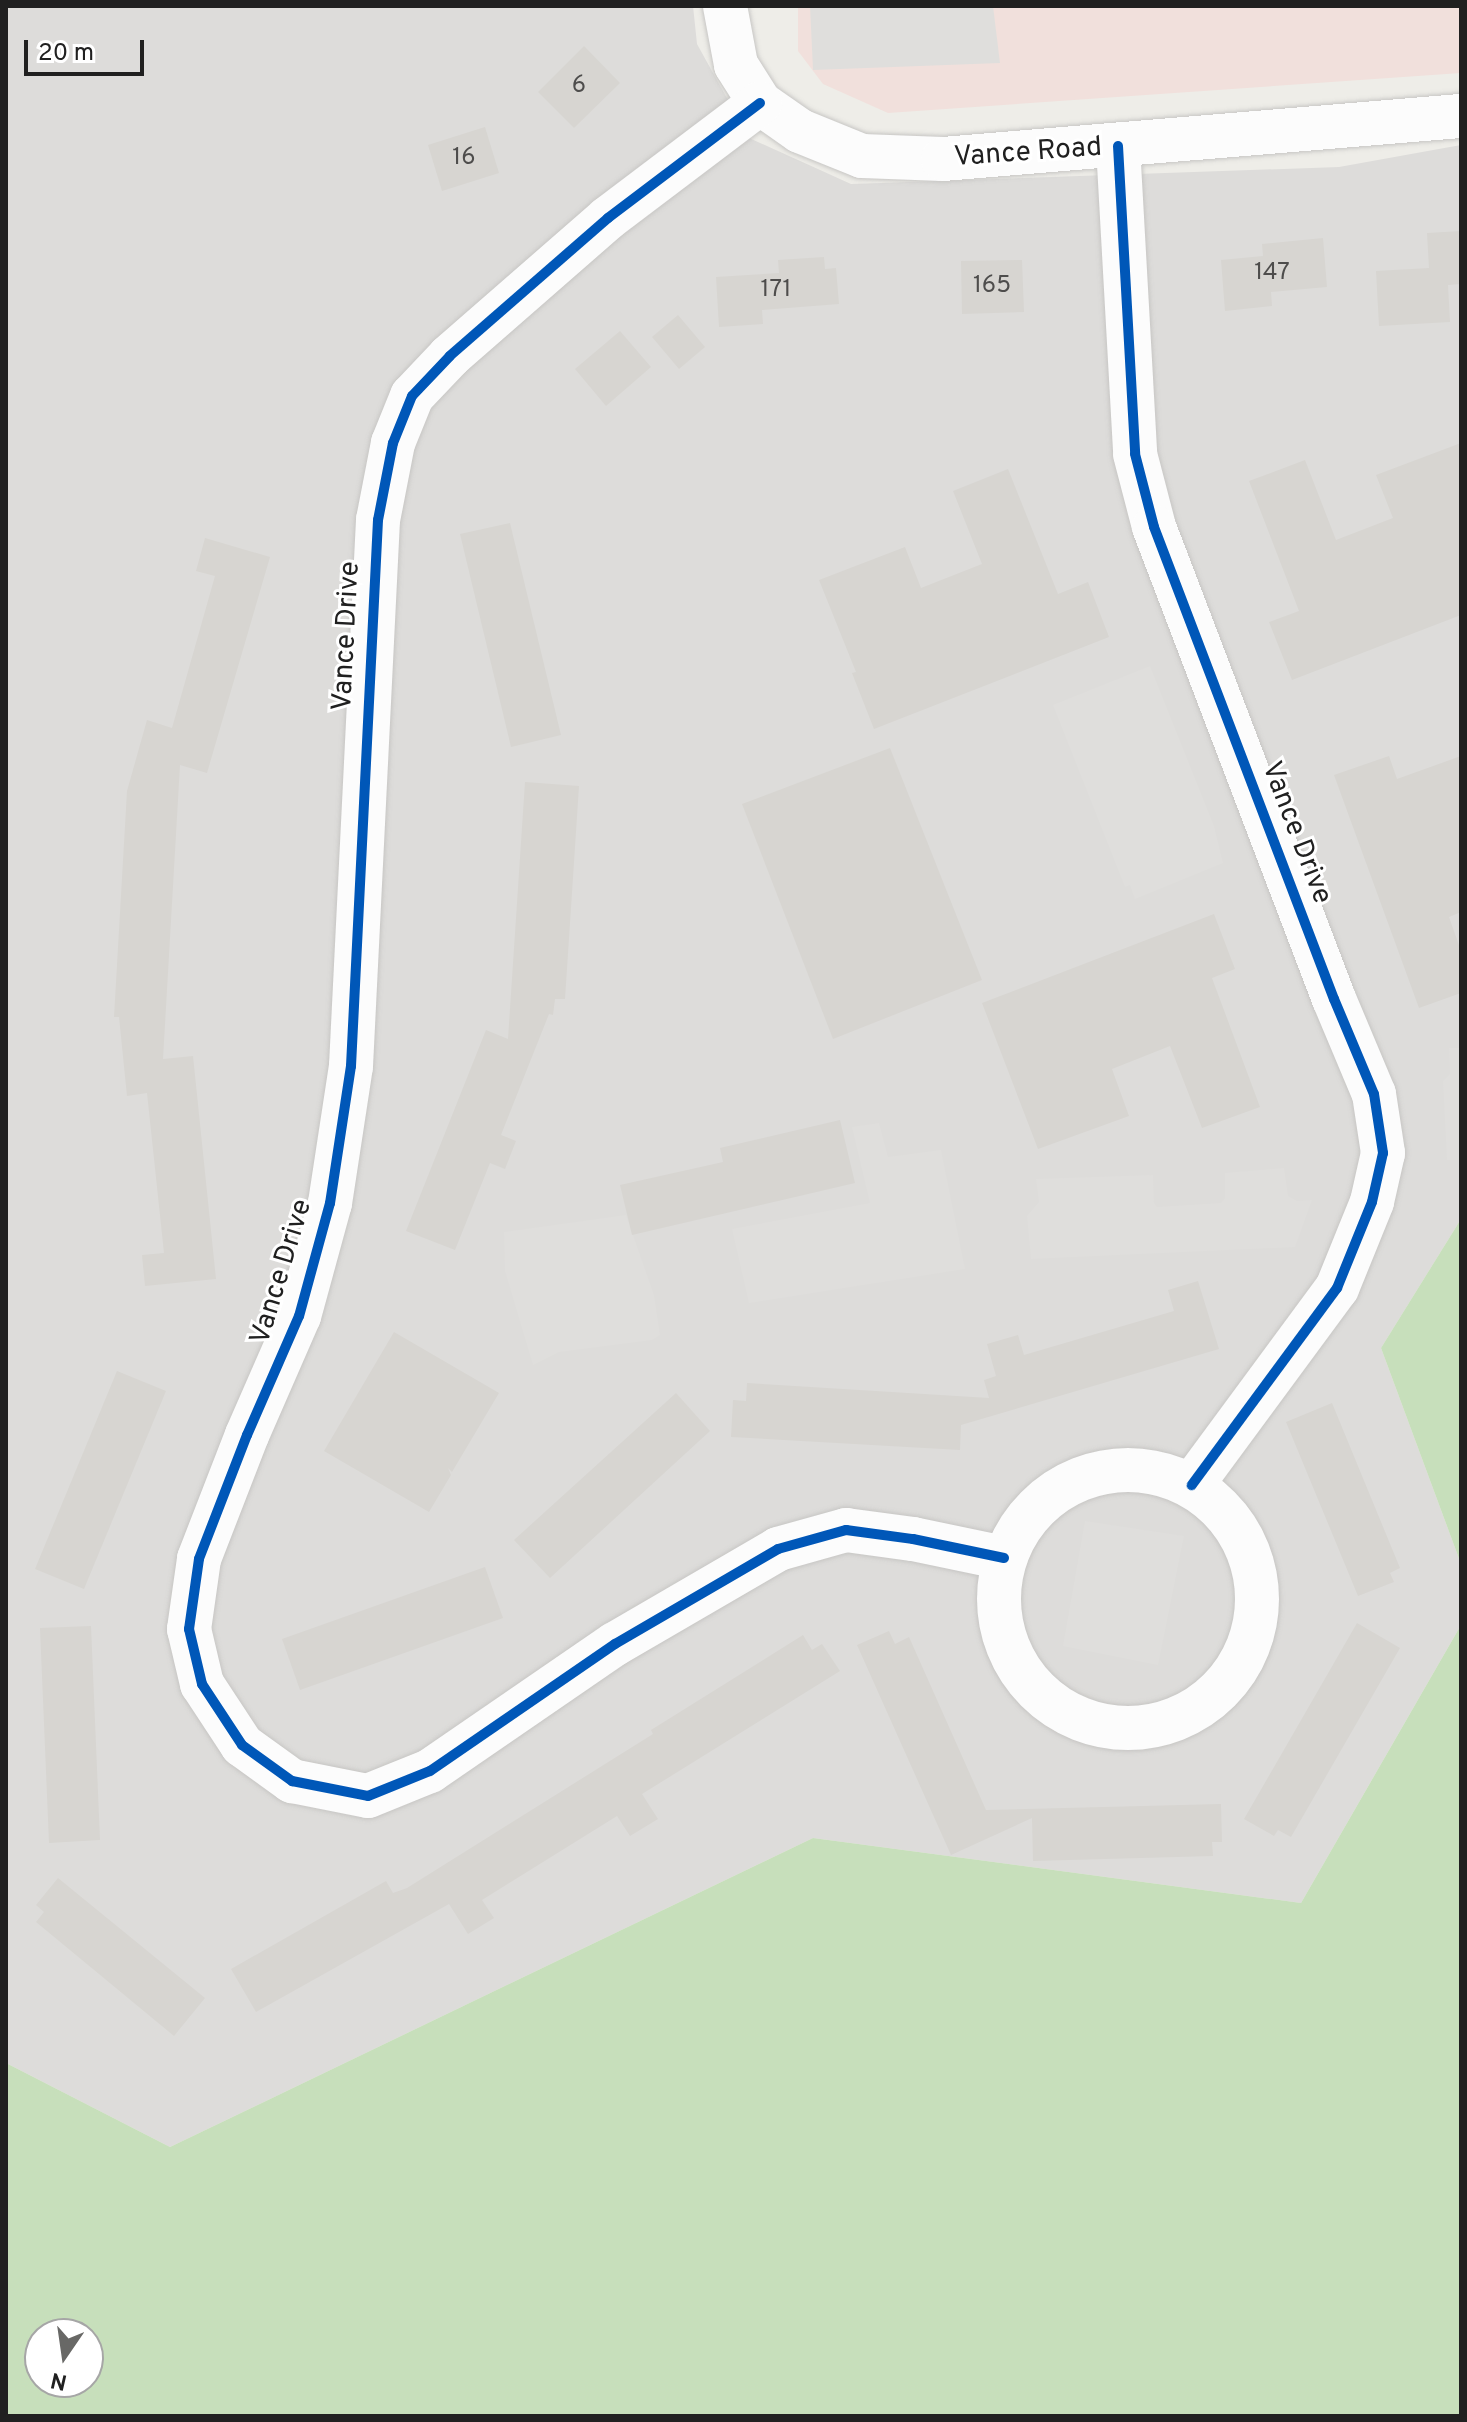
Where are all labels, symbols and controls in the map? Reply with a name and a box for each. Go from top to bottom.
scale bar [28,24,148,74]
text: 20 m [38,39,94,69]
house number: 6 [572,73,586,101]
street label: Vance Road [953,131,1103,175]
house number: 16 [452,145,476,173]
house number: 147 [1254,260,1290,288]
house number: 165 [973,273,1011,301]
house number: 171 [761,277,791,305]
street label: Vance Drive [326,560,368,712]
street label: Vance Drive [1253,757,1339,909]
street label: Vance Drive [244,1195,320,1349]
north arrow [24,2318,104,2398]
text: N [48,2365,70,2395]

